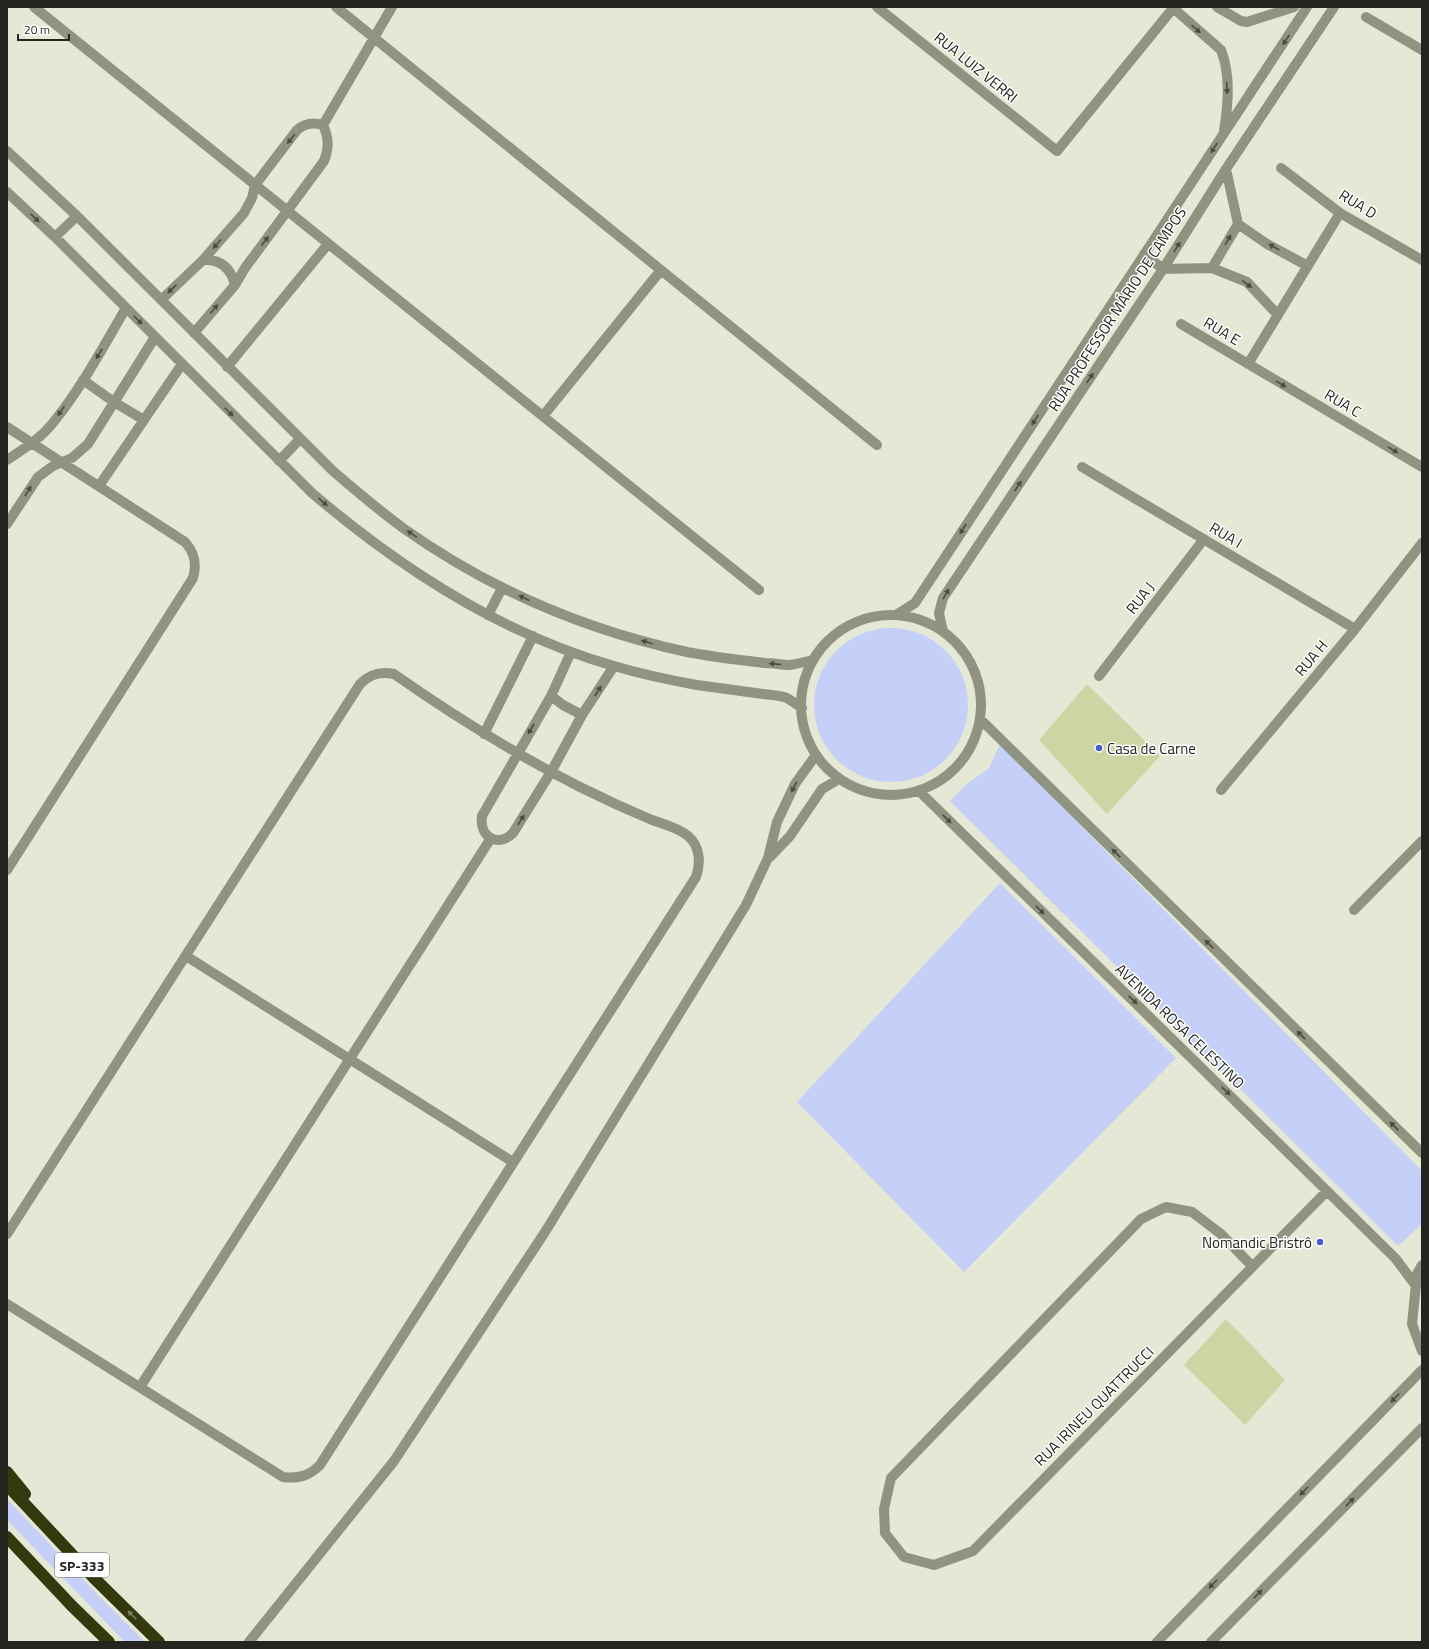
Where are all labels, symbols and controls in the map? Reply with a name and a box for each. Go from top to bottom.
scale bar [18,16,69,42]
text: 20 m [24,20,50,39]
one-way arrow [1191,24,1200,33]
street label: RUA LUIZ VERRI [929,26,1023,108]
one-way arrow [1282,34,1290,45]
one-way arrow [1223,82,1230,94]
one-way arrow [286,133,295,144]
one-way arrow [1211,142,1218,154]
street label: RUA D [1335,183,1381,225]
street label: RUA PROFESSOR MÁRIO DE CAMPOS [1042,202,1192,416]
one-way arrow [30,214,41,223]
one-way arrow [1225,234,1232,246]
one-way arrow [261,236,270,247]
one-way arrow [213,239,222,249]
one-way arrow [1174,241,1181,253]
one-way arrow [1268,244,1280,251]
one-way arrow [1242,280,1253,288]
one-way arrow [166,285,177,294]
one-way arrow [210,304,219,314]
street label: RUA E [1199,311,1245,351]
one-way arrow [133,315,143,325]
one-way arrow [95,348,102,359]
one-way arrow [1086,373,1094,383]
one-way arrow [1275,380,1287,387]
street label: RUA C [1320,383,1366,423]
one-way arrow [57,406,65,417]
one-way arrow [225,407,234,417]
one-way arrow [1031,415,1039,425]
one-way arrow [1387,447,1399,454]
one-way arrow [1014,481,1022,491]
one-way arrow [24,486,32,496]
one-way arrow [317,498,328,507]
street label: RUA I [1205,516,1247,554]
one-way arrow [960,523,967,535]
one-way arrow [407,530,417,538]
street label: RUA J [1120,577,1160,619]
one-way arrow [942,588,949,600]
one-way arrow [519,595,530,601]
street label: RUA H [1289,635,1333,681]
one-way arrow [640,639,652,645]
one-way arrow [769,660,781,667]
one-way arrow [594,685,602,696]
one-way arrow [528,723,535,735]
place label: Casa de Carne [1107,737,1196,760]
marker: Casa de Carne [1094,743,1104,753]
one-way arrow [791,781,797,793]
one-way arrow [942,814,952,824]
one-way arrow [517,815,525,825]
one-way arrow [1111,848,1121,858]
one-way arrow [1035,905,1045,914]
one-way arrow [1204,939,1214,949]
street label: AVENIDA ROSA CELESTINO [1110,958,1250,1094]
one-way arrow [1128,995,1138,1005]
one-way arrow [1296,1030,1306,1040]
one-way arrow [1221,1086,1231,1096]
one-way arrow [1389,1121,1399,1131]
place label: Nomandic Bristrô [1202,1231,1312,1254]
marker: Nomandic Bristrô [1315,1237,1325,1247]
street label: RUA IRINEU QUATTRUCCI [1029,1341,1159,1471]
one-way arrow [1390,1393,1400,1403]
one-way arrow [1299,1486,1309,1496]
one-way arrow [1345,1497,1355,1507]
road number: SP-333 [55,1553,109,1577]
one-way arrow [1208,1579,1218,1589]
one-way arrow [1253,1589,1263,1599]
one-way arrow [127,1610,137,1620]

